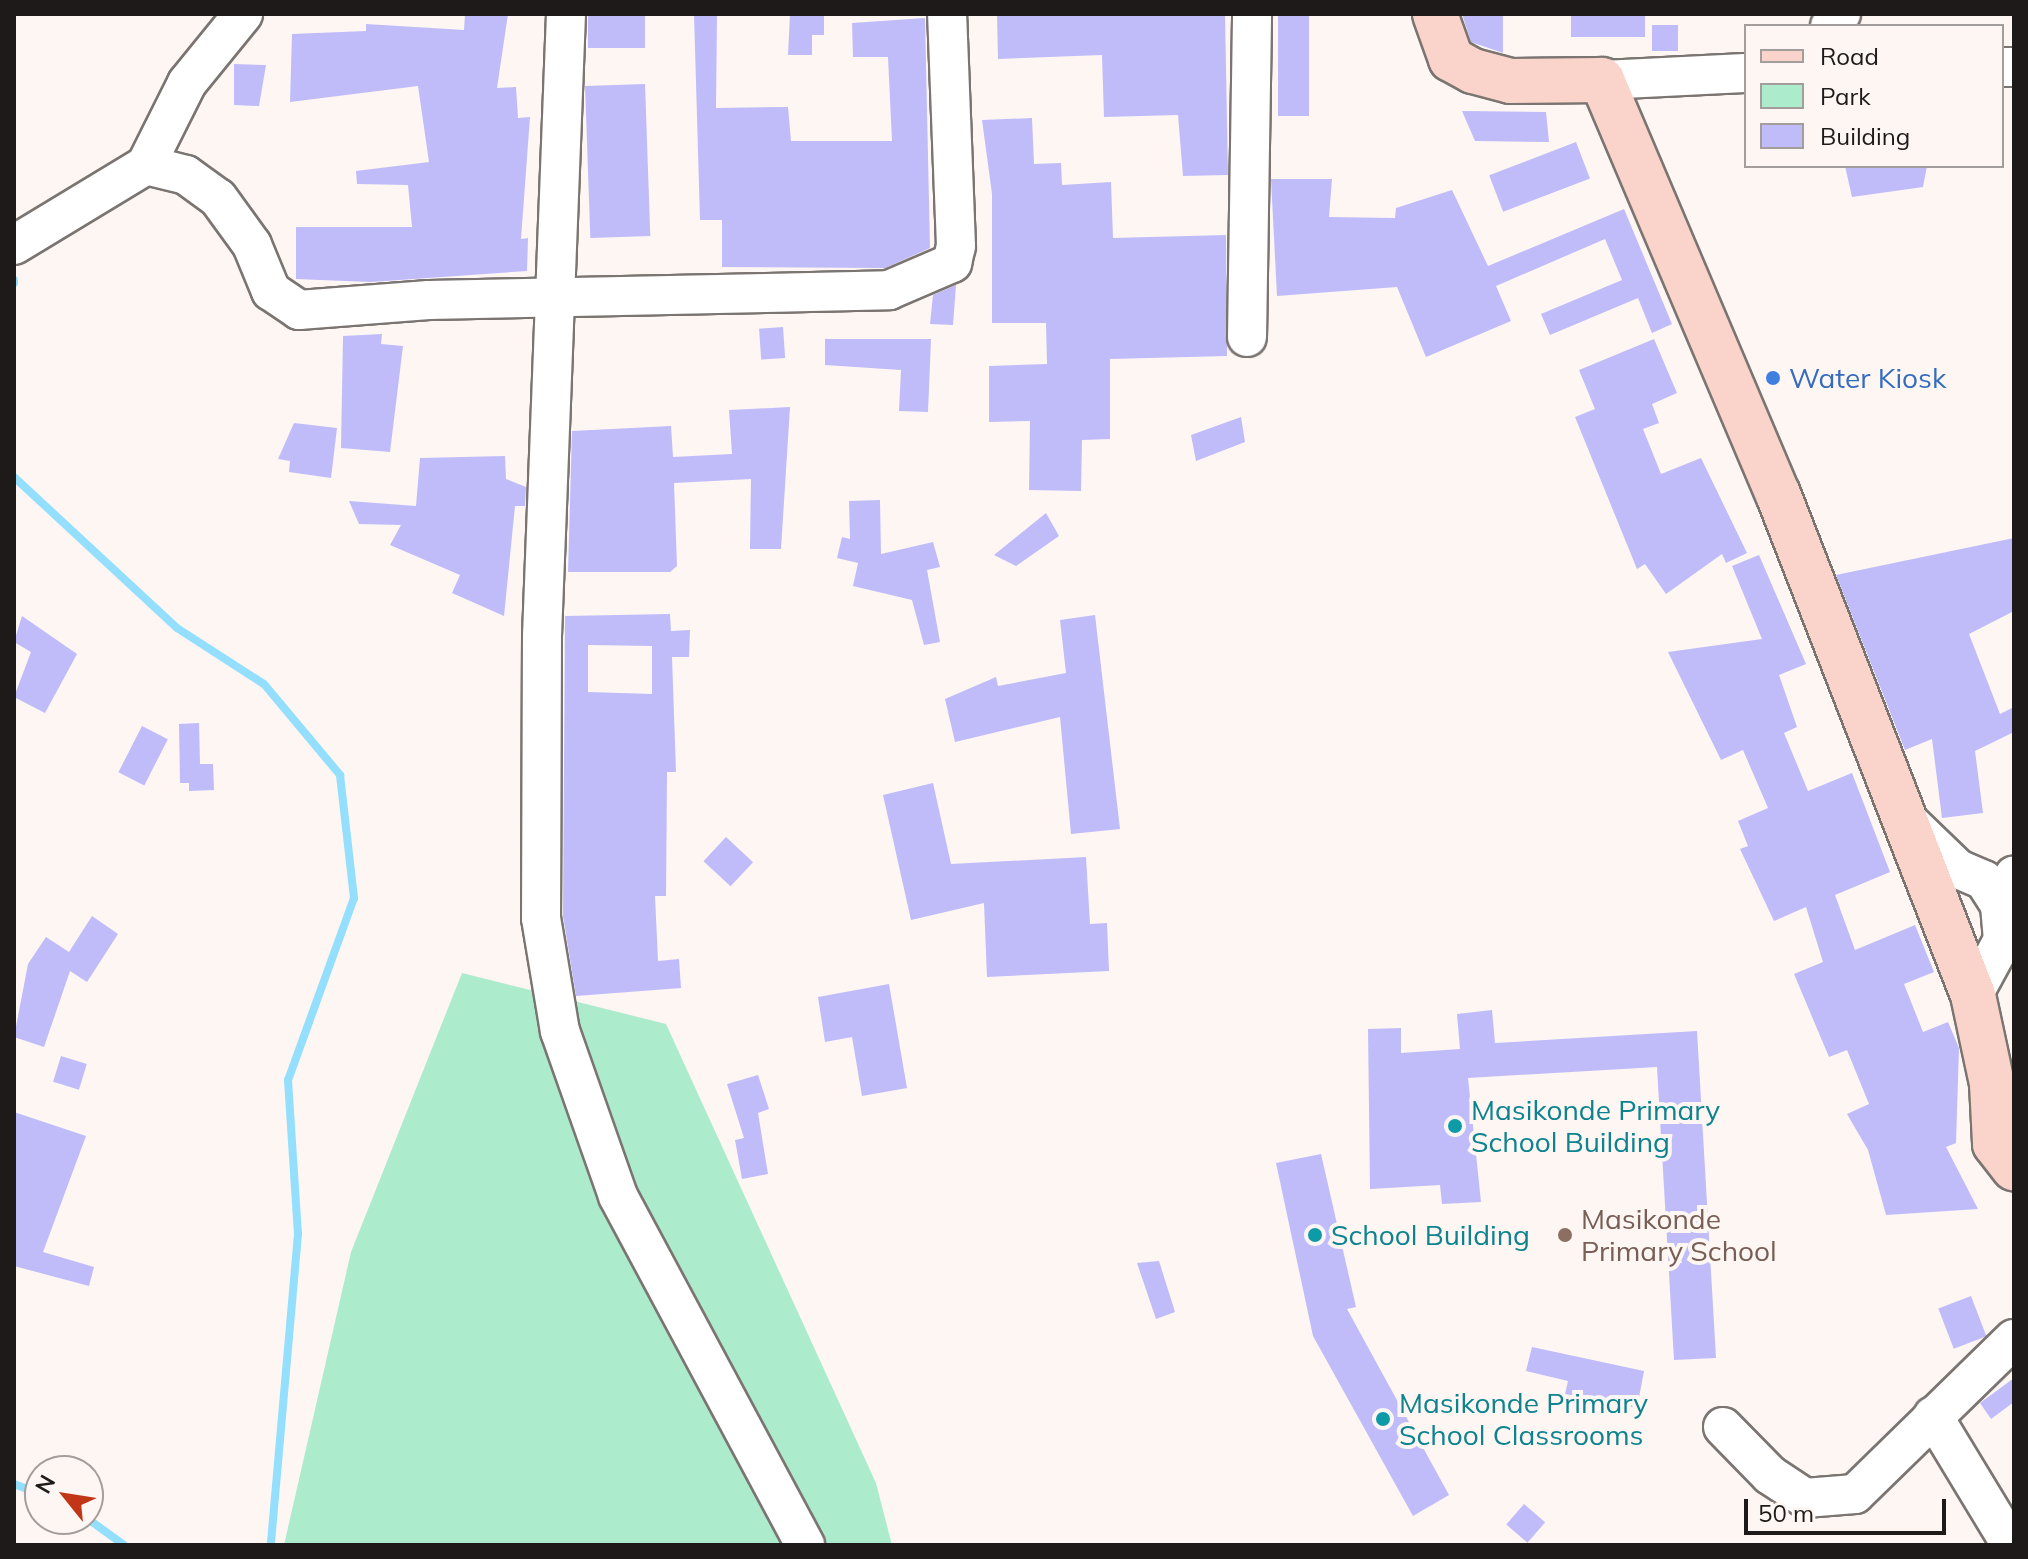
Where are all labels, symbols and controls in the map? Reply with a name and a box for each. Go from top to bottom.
legend [1744,24,2004,168]
text: Road [1820,41,1879,71]
text: Park [1820,81,1871,111]
text: Building [1820,121,1910,151]
place label: Water Kiosk [1789,361,1946,395]
marker: Water Kiosk [1764,369,1782,387]
place label: Masikonde Primary School Building [1471,1093,1720,1159]
marker: Masikonde Primary School Building [1446,1117,1464,1135]
place label: Masikonde Primary School [1581,1202,1777,1268]
place label: School Building [1331,1218,1530,1252]
marker: School Building [1306,1226,1324,1244]
marker: Masikonde Primary School [1556,1226,1574,1244]
place label: Masikonde Primary School Classrooms [1399,1386,1648,1452]
marker: Masikonde Primary School Classrooms [1374,1410,1392,1428]
north arrow [24,1455,104,1535]
text: N [29,1470,61,1498]
scale bar [1748,1483,1950,1533]
text: 50 m [1758,1498,1814,1528]

